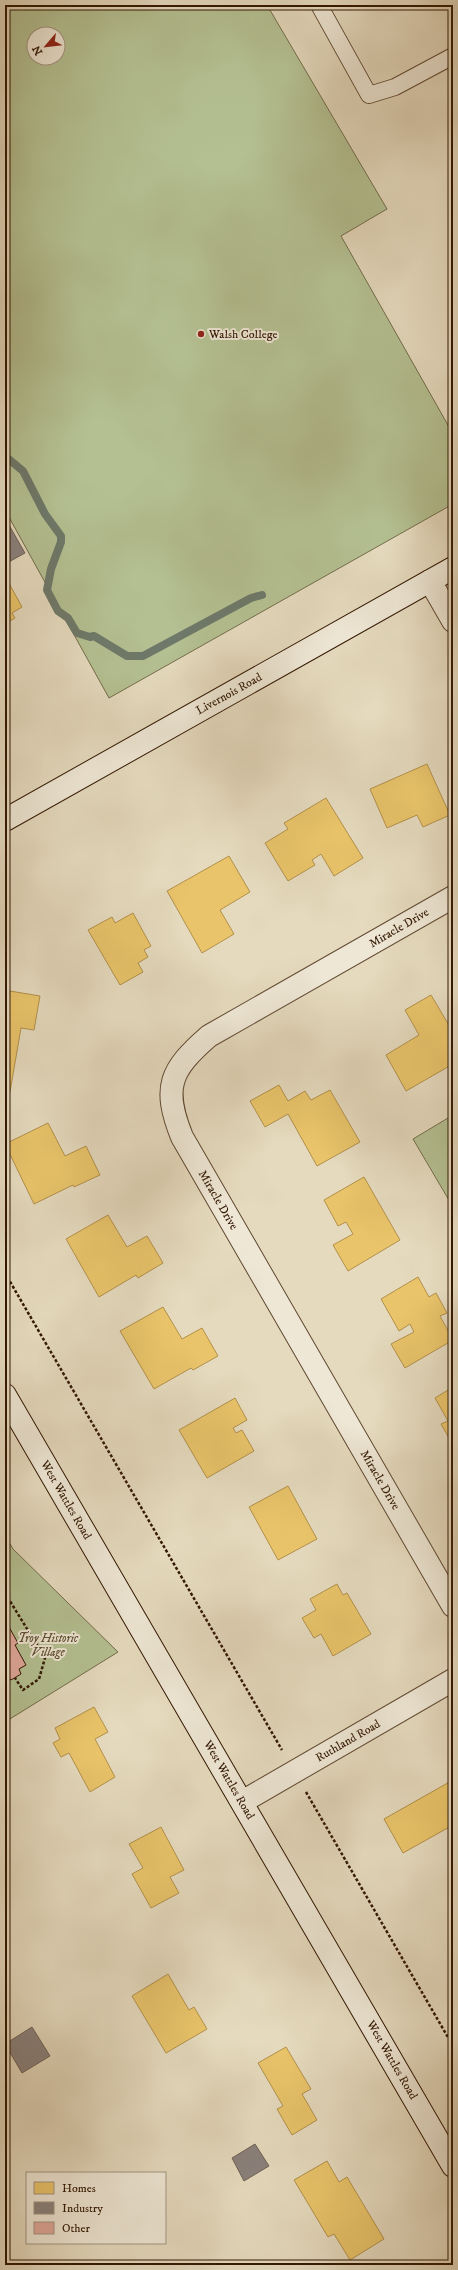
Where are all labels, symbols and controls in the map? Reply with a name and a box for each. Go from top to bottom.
north arrow [26,26,66,66]
text: N [30,43,46,57]
place label: Walsh College [208,327,278,342]
marker: Walsh College [196,329,206,339]
street label: Livernois Road [193,670,265,718]
street label: Miracle Drive [366,905,432,951]
street label: Miracle Drive [195,1167,241,1233]
street label: Miracle Drive [357,1447,403,1513]
street label: West Wattles Road [37,1457,95,1542]
park label: Troy Historic Village [18,1631,79,1660]
street label: Ruthland Road [313,1716,383,1766]
street label: West Wattles Road [200,1737,258,1822]
street label: West Wattles Road [363,2017,421,2102]
legend [26,2172,166,2244]
text: Homes [62,2181,96,2196]
text: Industry [62,2201,103,2216]
text: Other [62,2221,91,2236]

